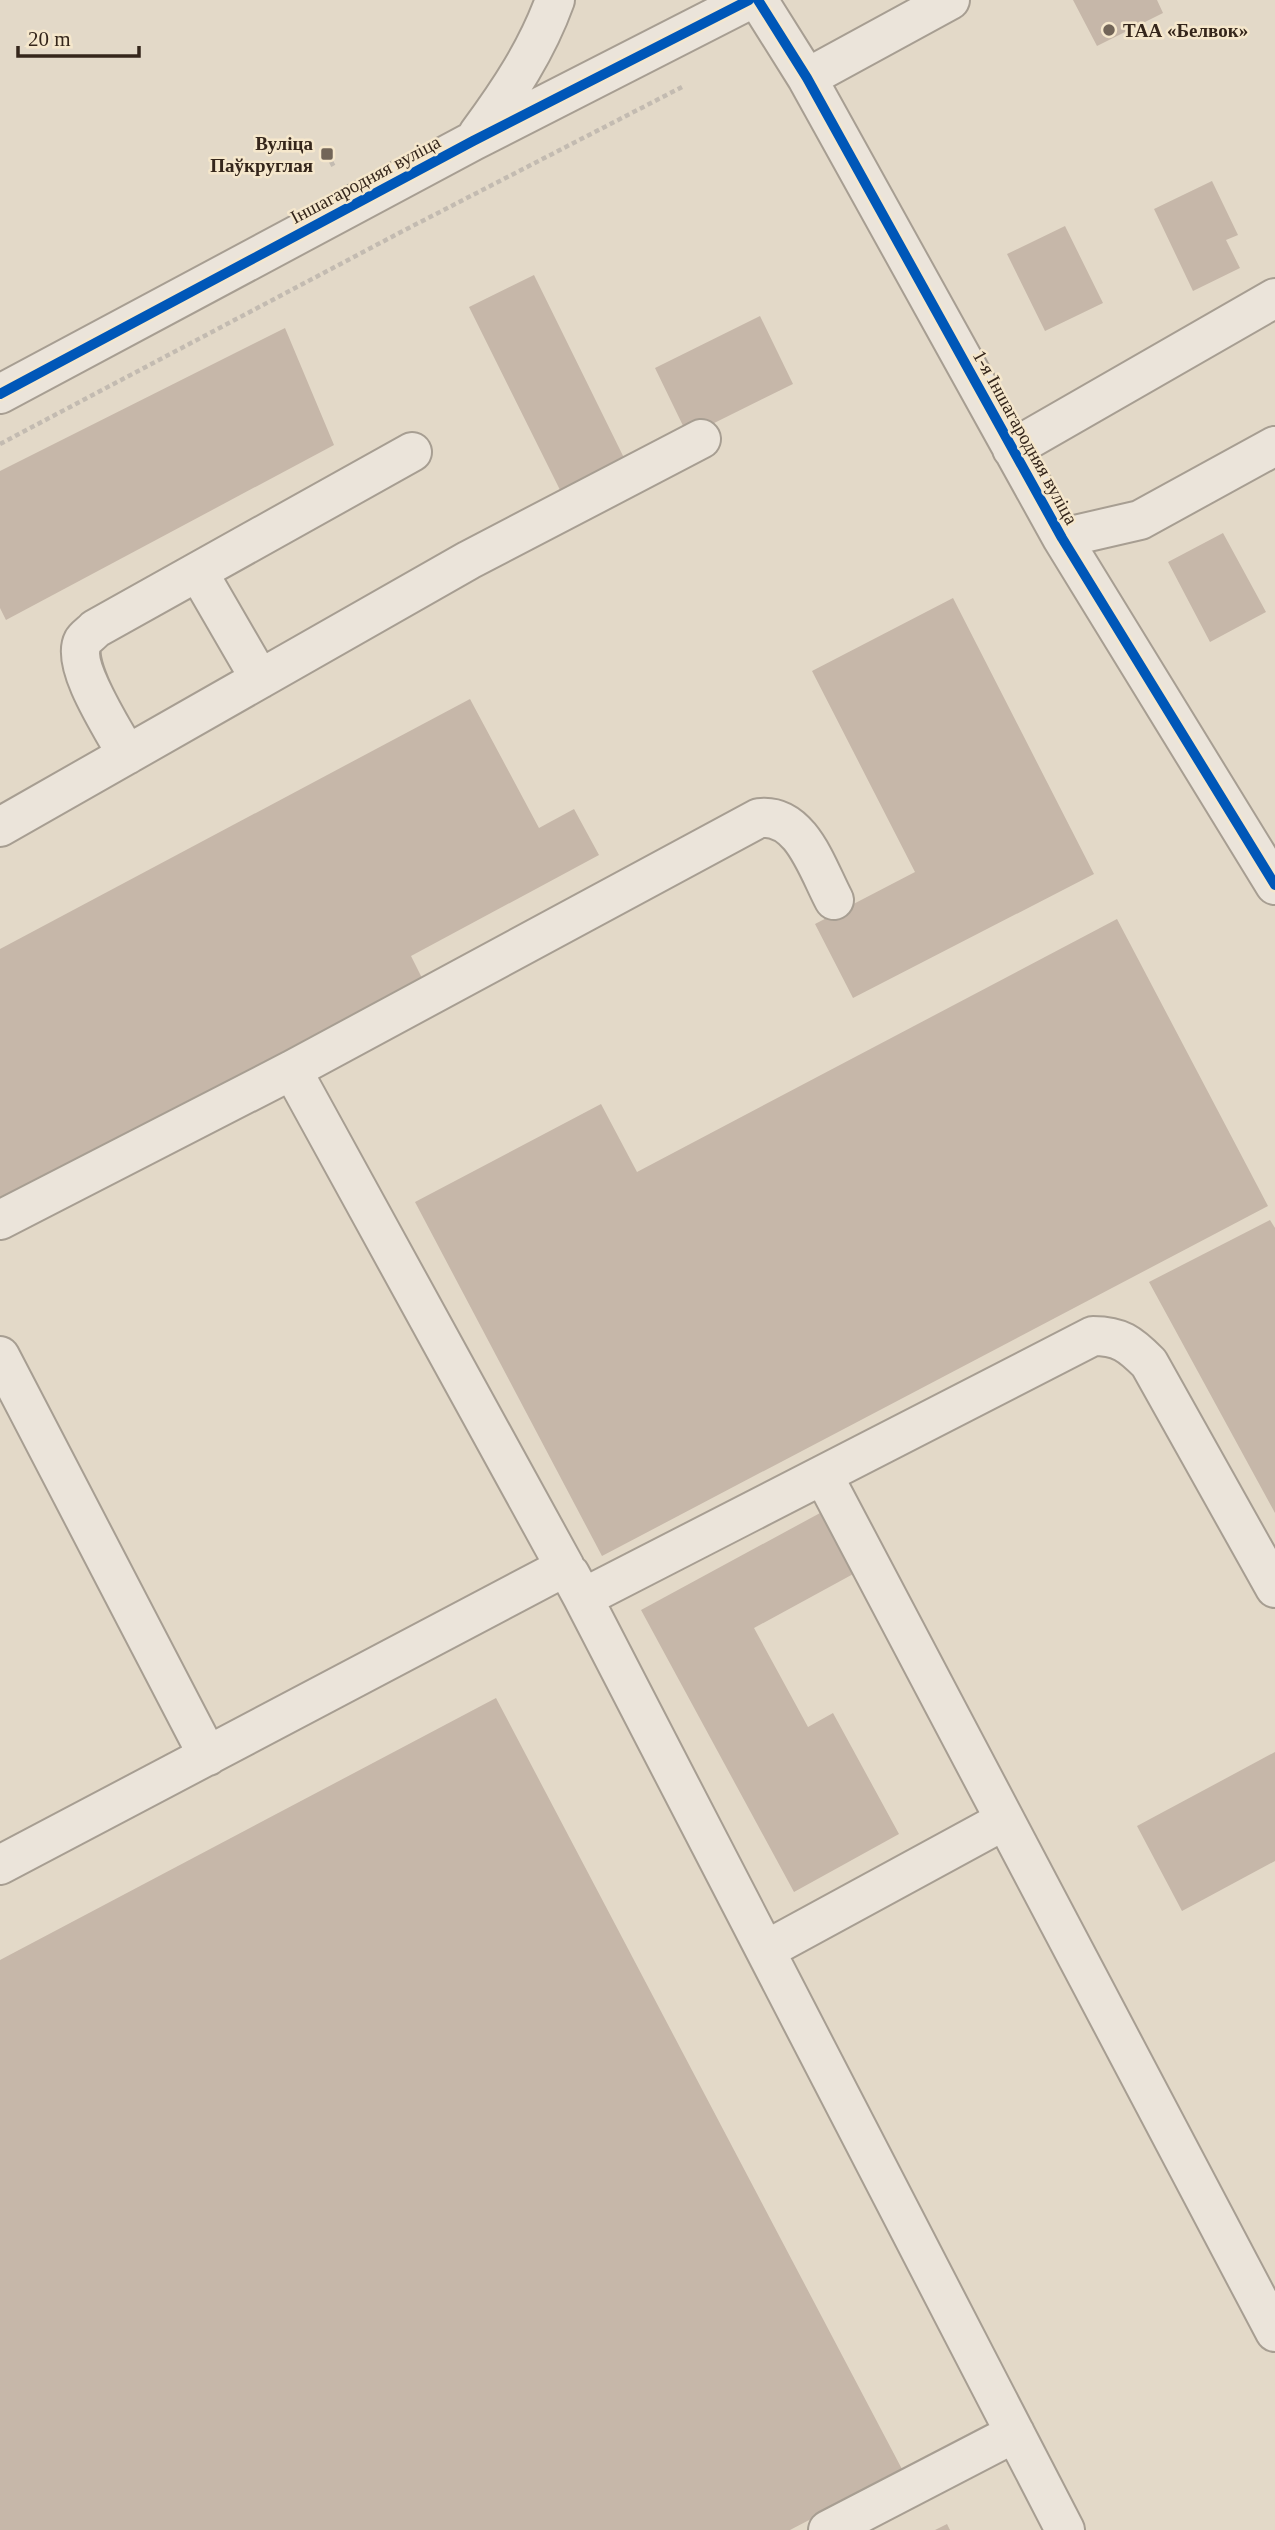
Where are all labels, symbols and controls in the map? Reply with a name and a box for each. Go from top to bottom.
scale bar [18,14,138,58]
place label: ТАА «Белвок» [1123,20,1248,41]
marker: ТАА «Белвок» [1101,22,1117,38]
text: 20 m [28,27,71,51]
street label: Іншагародняя вуліца [287,131,444,228]
place label: Вуліца Паўкруглая [210,133,313,176]
marker: Вуліца Паўкруглая [319,146,335,162]
street label: 1-я Іншагародняя вуліца [969,346,1083,529]

